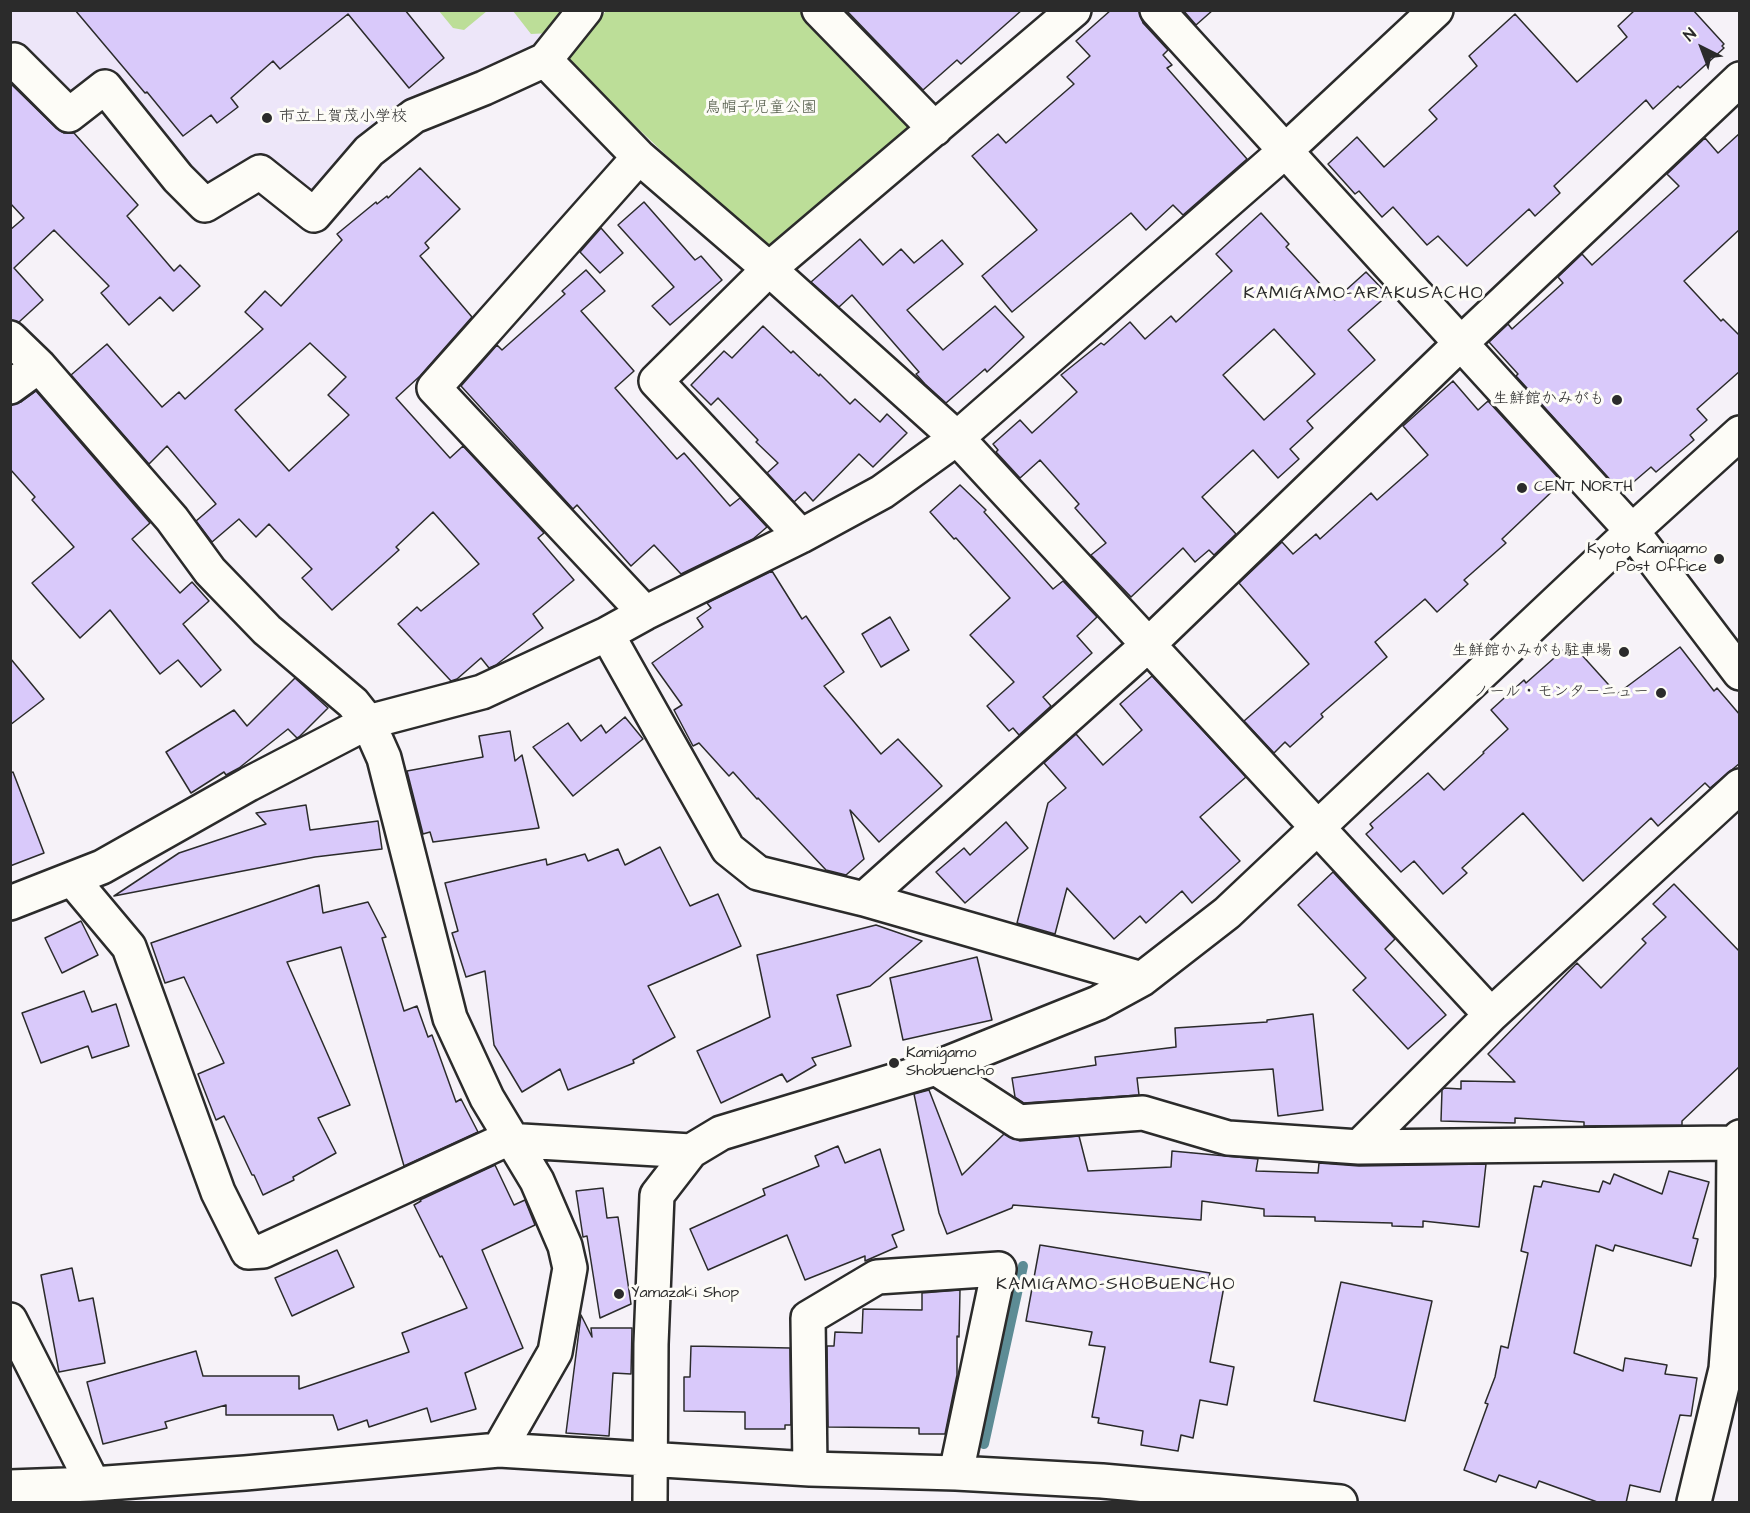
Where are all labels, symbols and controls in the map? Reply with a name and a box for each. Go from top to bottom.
north arrow [1672,18,1732,78]
text: N [1679,23,1701,46]
park label: 鳥帽子児童公園 [705,99,817,119]
place label: 市立上賀茂小学校 [279,108,407,128]
marker: 市立上賀茂小学校 [260,111,274,125]
district label: KAMIGAMO-ARAKUSACHO [1244,283,1484,305]
place label: 生鮮館かみがも [1493,390,1605,410]
marker: 生鮮館かみがも [1610,393,1624,407]
place label: CENT NORTH [1534,478,1633,498]
marker: CENT NORTH [1515,481,1529,495]
place label: Kyoto Kamigamo Post Office [1587,540,1707,578]
marker: Kyoto Kamigamo Post Office [1712,552,1726,566]
place label: 生鮮館かみがも駐車場 [1452,642,1612,662]
marker: 生鮮館かみがも駐車場 [1617,645,1631,659]
place label: ノール・モンタ－ニュー [1473,683,1649,703]
marker: ノール・モンタ－ニュー [1654,686,1668,700]
place label: Kamigamo Shobuencho [906,1044,994,1082]
marker: Kamigamo Shobuencho [887,1056,901,1070]
district label: KAMIGAMO-SHOBUENCHO [996,1274,1236,1296]
place label: Yamazaki Shop [631,1284,739,1304]
marker: Yamazaki Shop [612,1287,626,1301]

